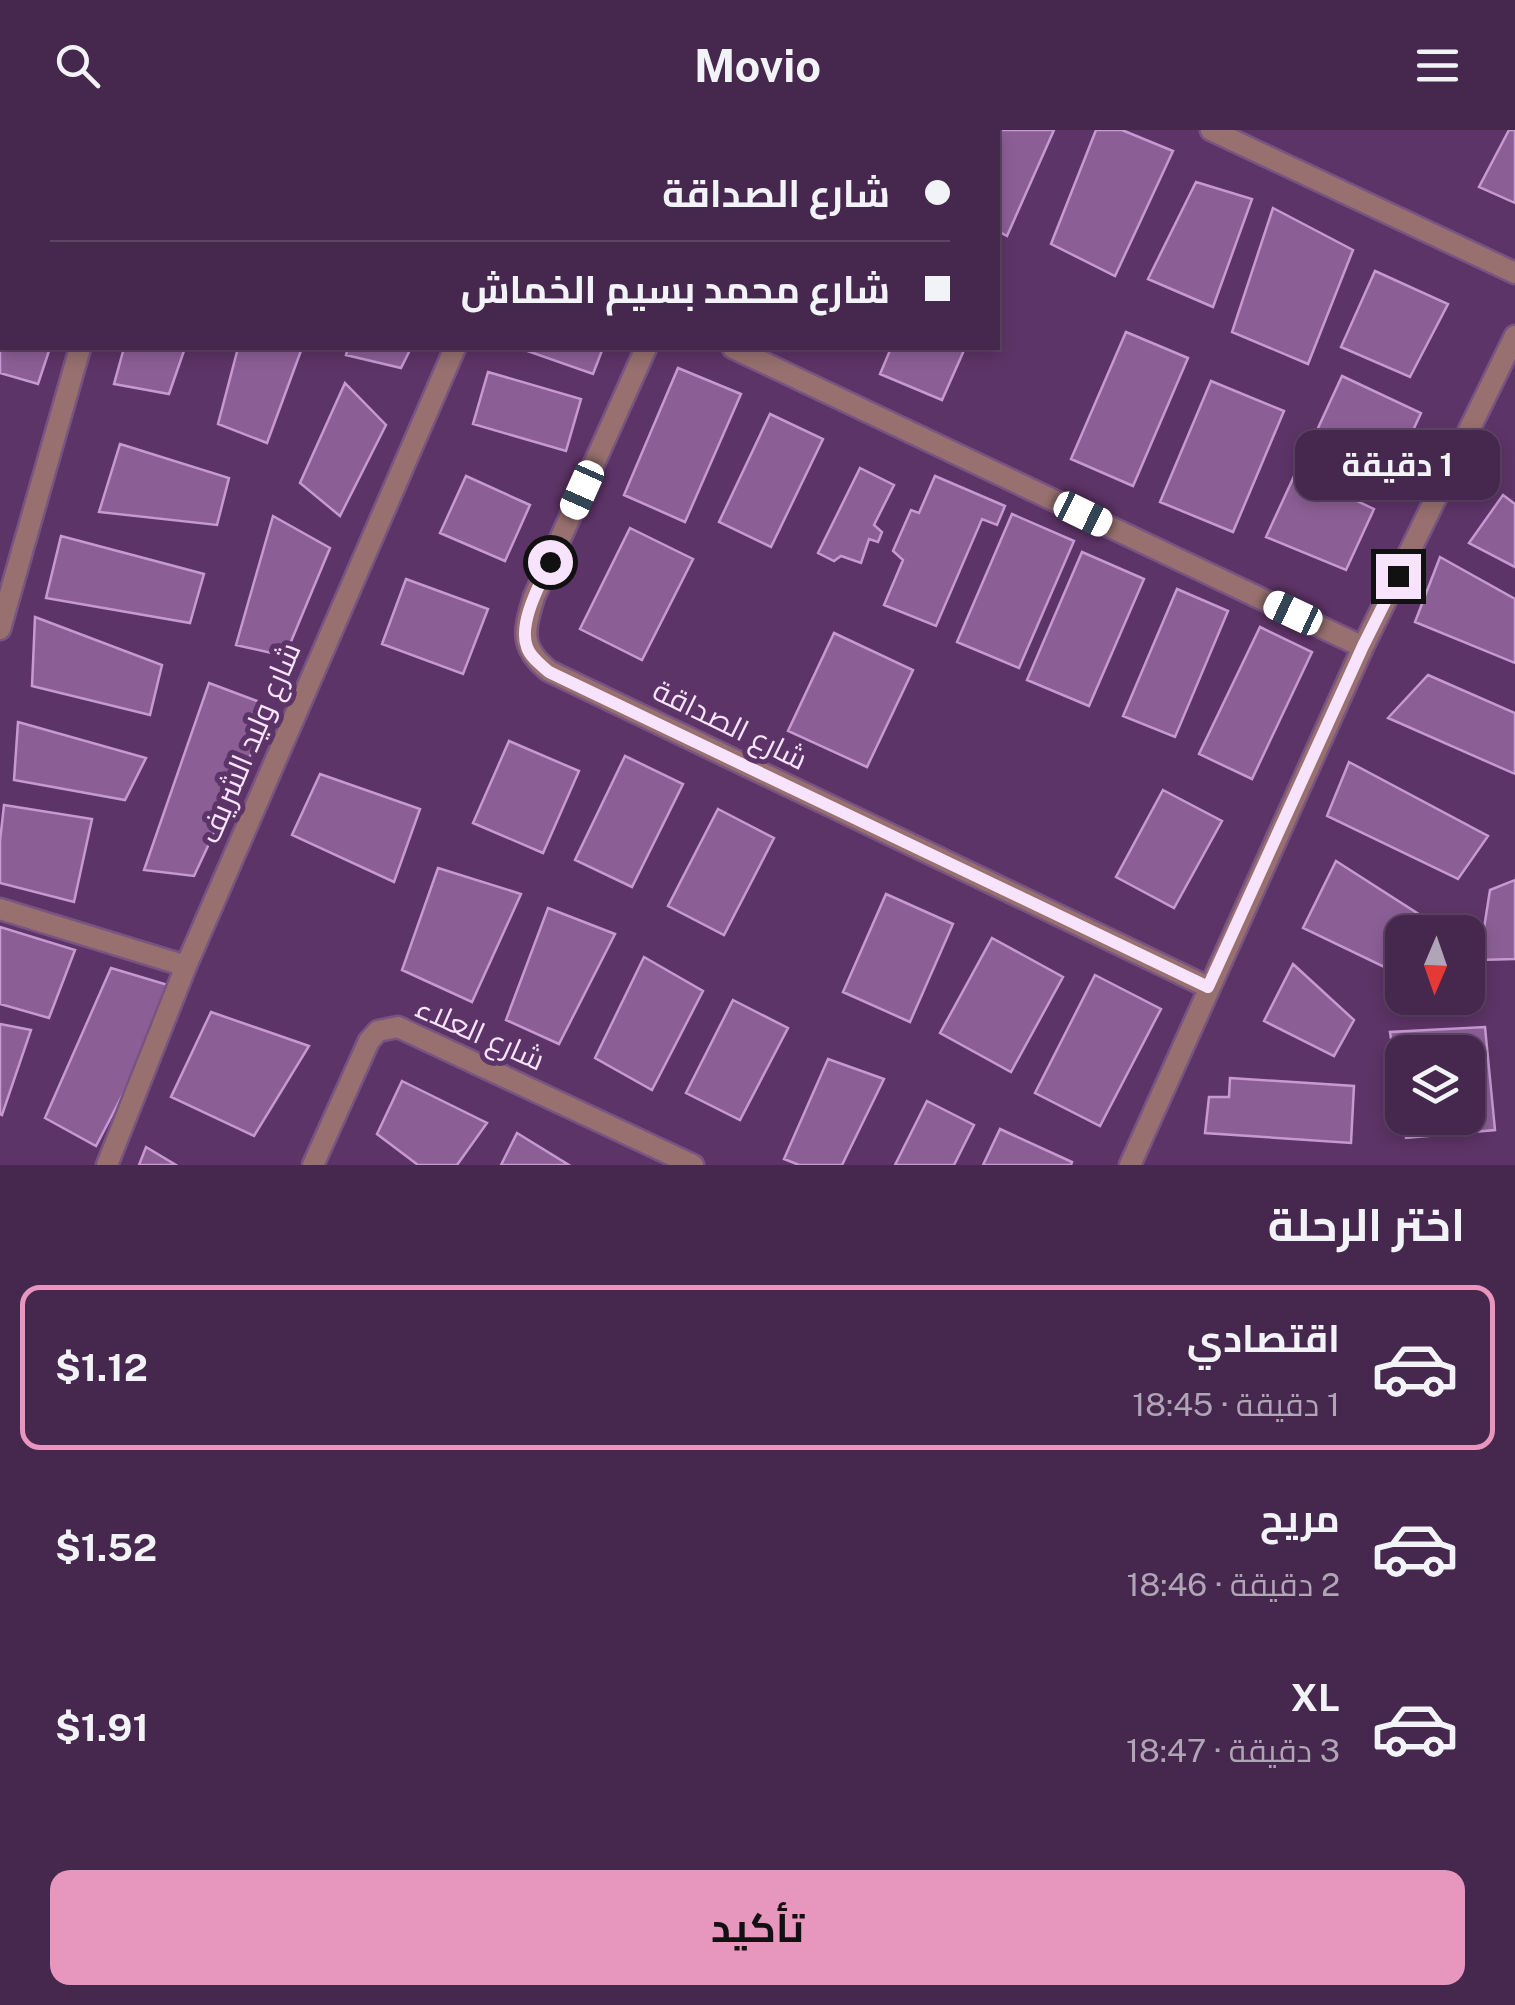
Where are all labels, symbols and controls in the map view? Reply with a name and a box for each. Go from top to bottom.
icon: search [50,38,105,93]
icon: menu [1410,38,1465,93]
text: Movio [694,39,821,92]
text: شارع الصداقة [662,171,890,216]
text: شارع محمد بسيم الخماش [461,267,890,312]
callout: 1 دقيقة [1296,431,1500,501]
text: 1 دقيقة [1342,446,1453,483]
car [556,456,608,524]
car [1049,487,1117,541]
route start [528,540,573,585]
route end [1376,554,1421,599]
car [1259,587,1327,639]
street label: شارع وليد الشريف [191,637,310,850]
street label: شارع الصداقة [646,671,813,780]
north arrow [1385,915,1485,1015]
map controls [1385,915,1485,1135]
street label: شارع العلاء [409,989,550,1080]
button: layers [1385,1035,1485,1135]
text: اختر الرحلة [1268,1198,1465,1251]
text: اقتصادي [1187,1316,1340,1361]
icon: car [1370,1323,1460,1413]
text: $1.12 [55,1345,148,1390]
text: 1 دقيقة · 18:45 [1132,1386,1340,1423]
text: مريح [1260,1496,1340,1541]
icon: car [1370,1503,1460,1593]
text: $1.52 [55,1525,157,1570]
text: 2 دقيقة · 18:46 [1126,1566,1340,1603]
text: XL [1291,1675,1340,1720]
icon: car [1370,1683,1460,1773]
text: $1.91 [55,1705,149,1750]
text: 3 دقيقة · 18:47 [1126,1732,1340,1769]
button: تأكيد [50,1870,1465,1985]

